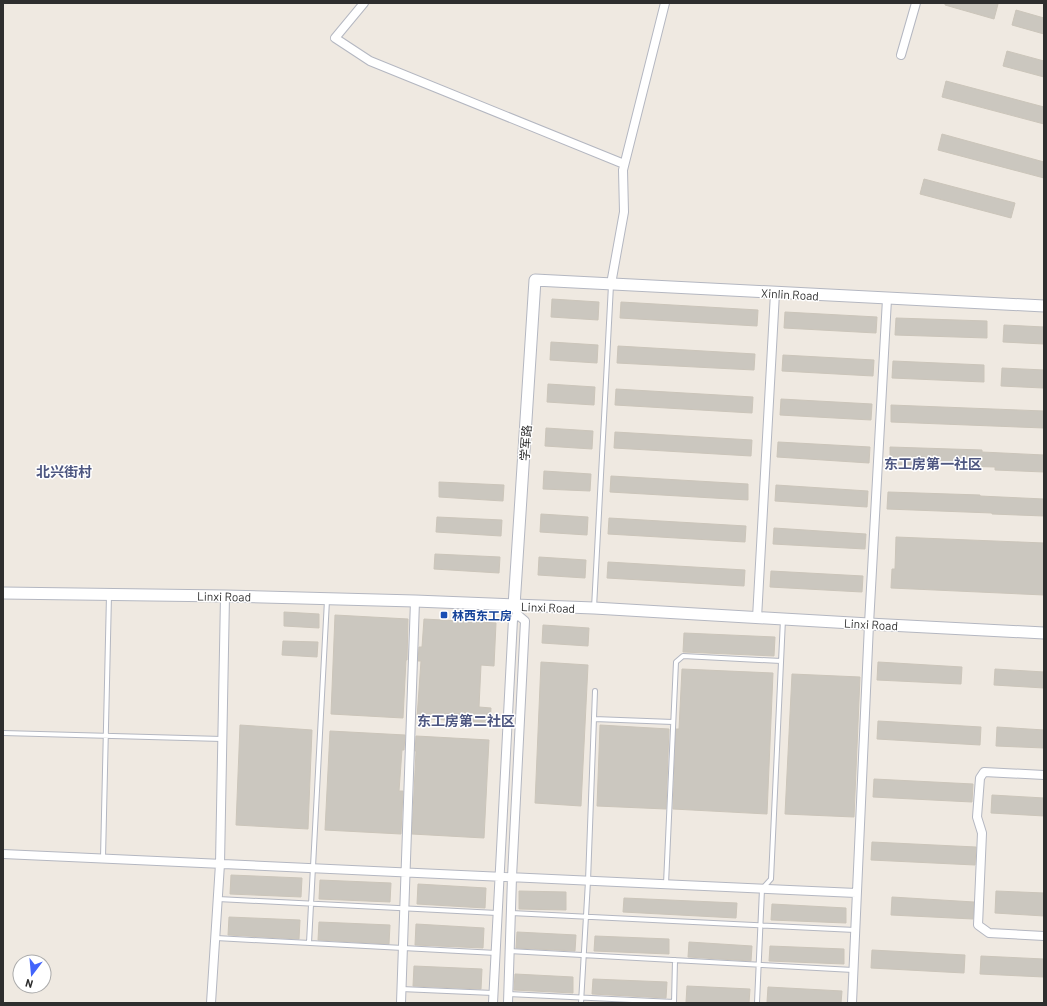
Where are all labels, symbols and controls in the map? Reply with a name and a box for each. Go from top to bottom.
street label: Xinlin Road [761,285,819,303]
street label: 学军路 [517,425,533,461]
district label: 东工房第一社区 [884,455,982,472]
district label: 北兴街村 [36,463,92,480]
street label: Linxi Road [197,589,251,603]
street label: Linxi Road [521,599,575,615]
place label: 林西东工房 [452,608,512,622]
marker: 林西东工房 [439,610,449,620]
street label: Linxi Road [844,616,898,632]
district label: 东工房第二社区 [417,712,515,729]
north arrow [12,954,52,994]
text: N [24,977,34,991]

